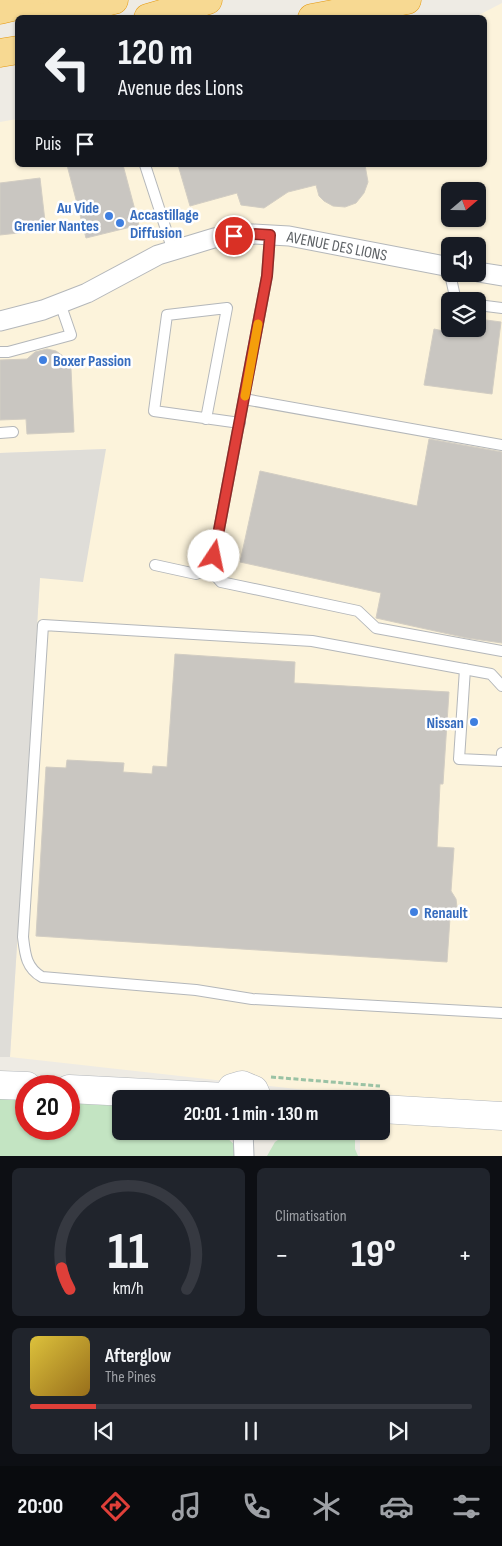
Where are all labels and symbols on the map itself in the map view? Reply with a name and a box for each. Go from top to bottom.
north arrow [441,182,486,228]
place label: Au Vide Grenier Nantes [14,199,99,236]
place label: Accastillage Diffusion [129,206,199,243]
marker: Au Vide Grenier Nantes [103,210,115,222]
pin [213,215,255,257]
marker: Accastillage Diffusion [114,217,126,229]
street label: AVENUE DES LIONS [284,228,389,266]
place label: Boxer Passion [53,352,131,371]
marker: Boxer Passion [37,354,49,366]
position arrow [187,529,239,581]
place label: Nissan [426,714,464,733]
marker: Nissan [468,716,480,728]
place label: Renault [424,904,468,923]
marker: Renault [408,906,420,918]
speed limit sign: 20 [15,1075,80,1140]

